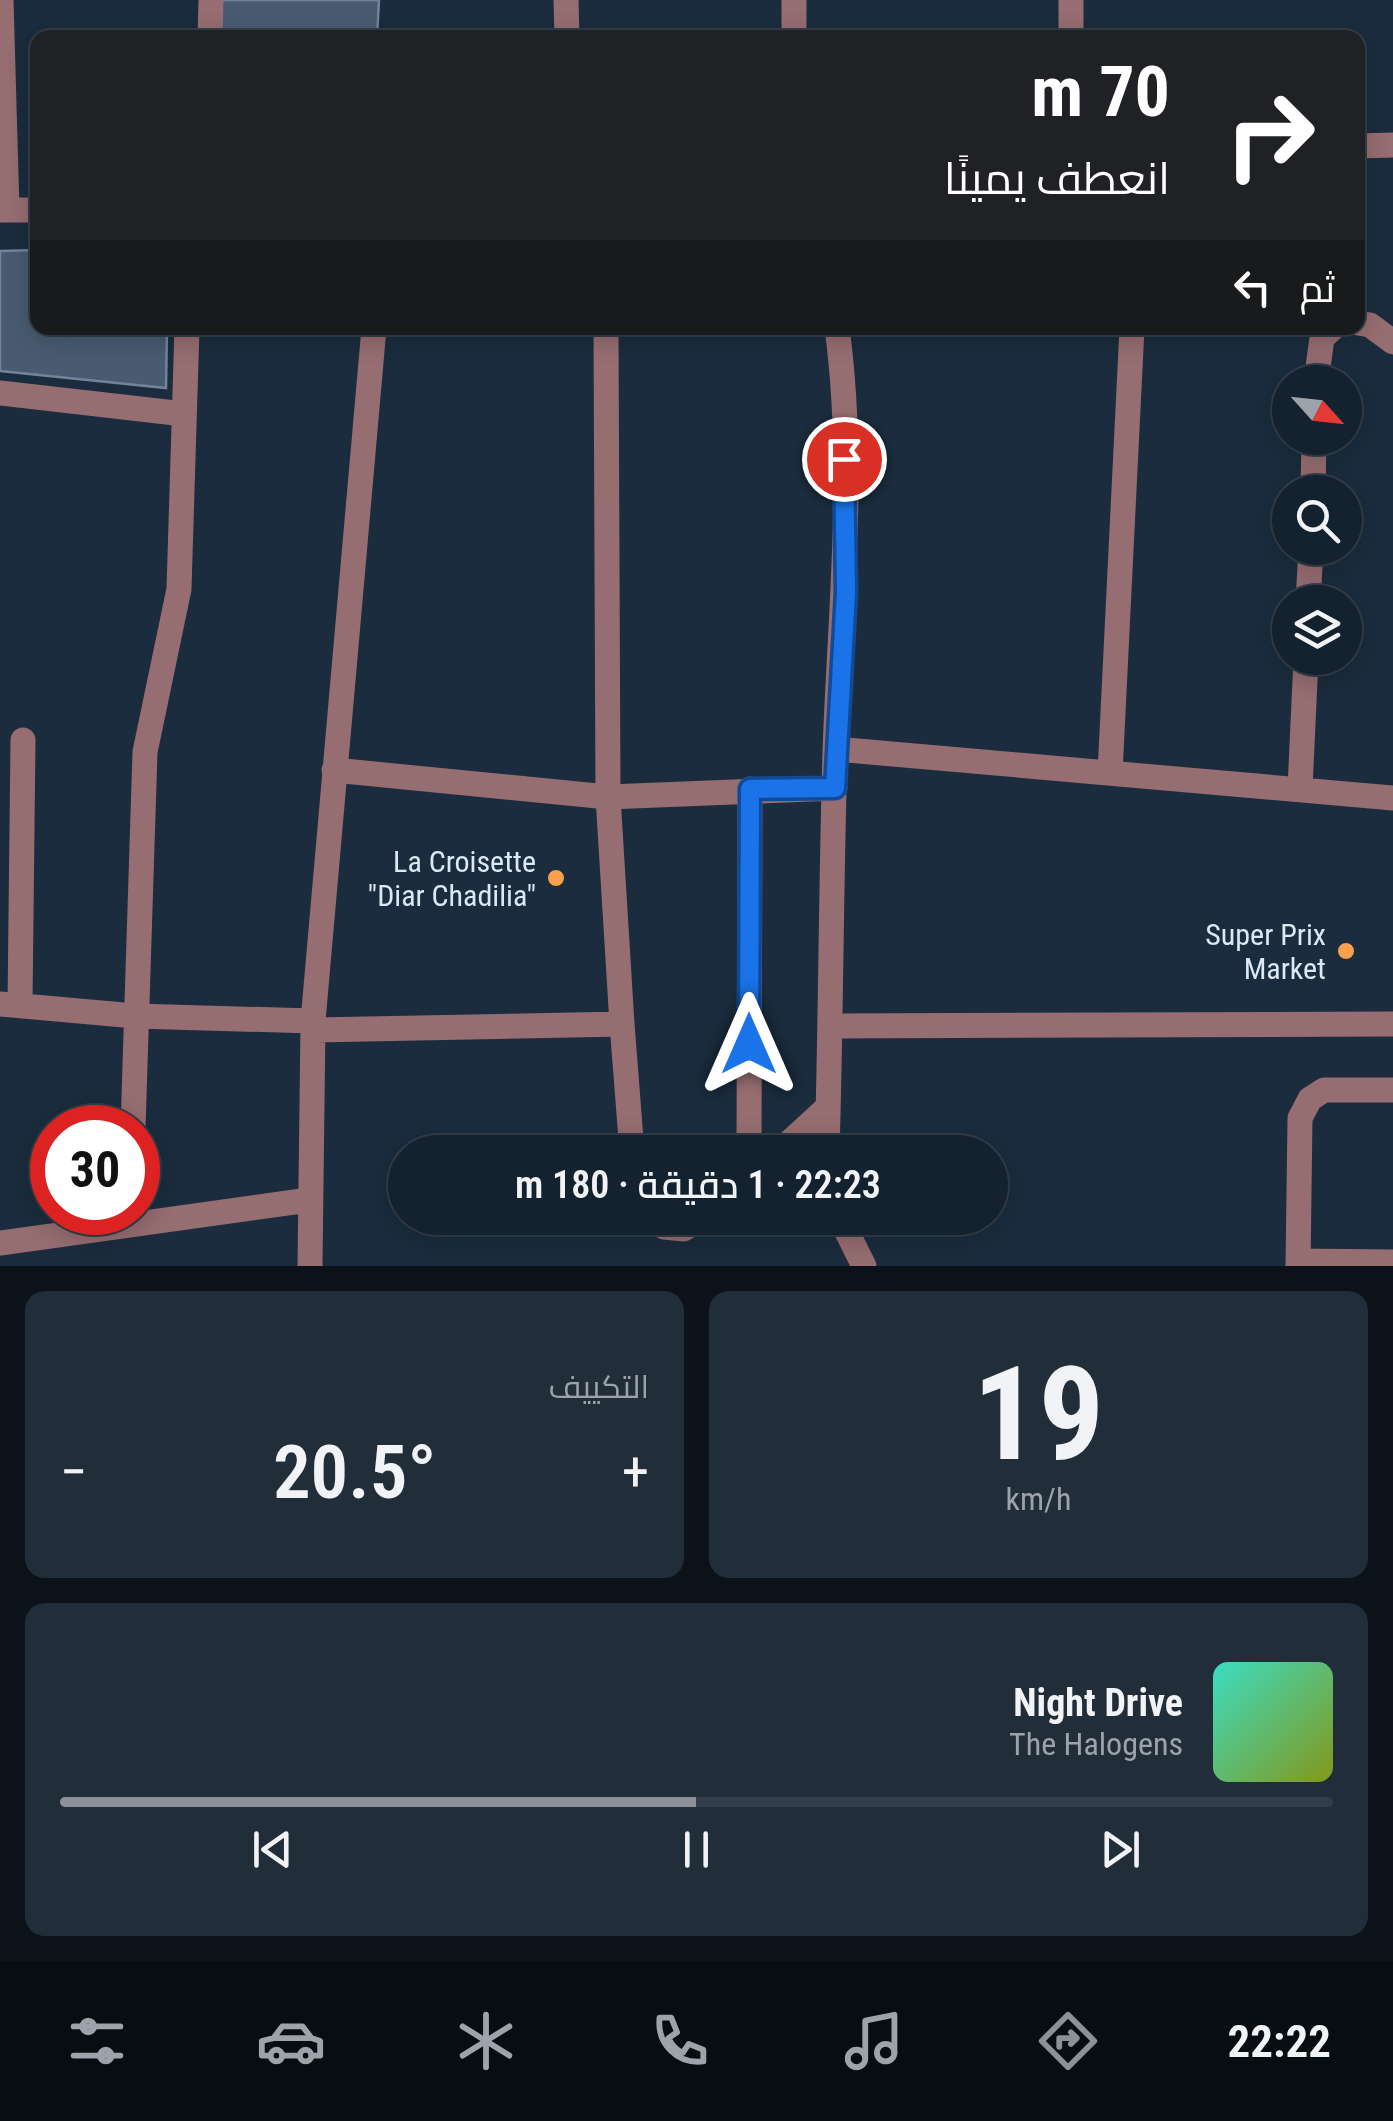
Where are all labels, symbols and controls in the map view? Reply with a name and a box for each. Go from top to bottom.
text: 70 m [1031,51,1170,133]
icon: right [1205,70,1335,200]
text: انعطف يمينًا [944,152,1170,205]
icon: left [1225,260,1280,315]
text: ثم [1300,267,1335,311]
north arrow [1272,365,1362,455]
map controls [1272,365,1362,675]
pin [802,417,887,502]
icon: arrive [817,432,872,487]
button: search [1272,475,1362,565]
button: layers [1272,585,1362,675]
place label: La Croisette "Diar Chadilia" [368,844,536,913]
marker: La Croisette "Diar Chadilia" [545,867,567,889]
place label: Super Prix Market [1205,917,1326,986]
marker: Super Prix Market [1335,940,1357,962]
position arrow [697,992,801,1096]
speed limit sign: 30 [30,1105,160,1235]
text: 22:23 · 1 دقيقة · 180 m [515,1163,881,1207]
text: 19 [973,1338,1104,1491]
text: التكييف [549,1368,649,1406]
text: 20.5° [273,1428,436,1516]
text: − [60,1440,88,1504]
text: + [622,1440,649,1504]
text: km/h [1006,1480,1071,1518]
text: Night Drive [1013,1681,1183,1725]
text: The Halogens [1009,1725,1183,1763]
icon: previous [245,1822,300,1877]
icon: pause [669,1822,724,1877]
icon: next [1093,1822,1148,1877]
icon: filters [62,2006,132,2076]
icon: car [256,2006,326,2076]
icon: climate [451,2006,521,2076]
icon: phone [645,2006,715,2076]
icon: music [839,2006,909,2076]
icon: directions [1033,2006,1103,2076]
text: 22:22 [1228,2015,1331,2068]

